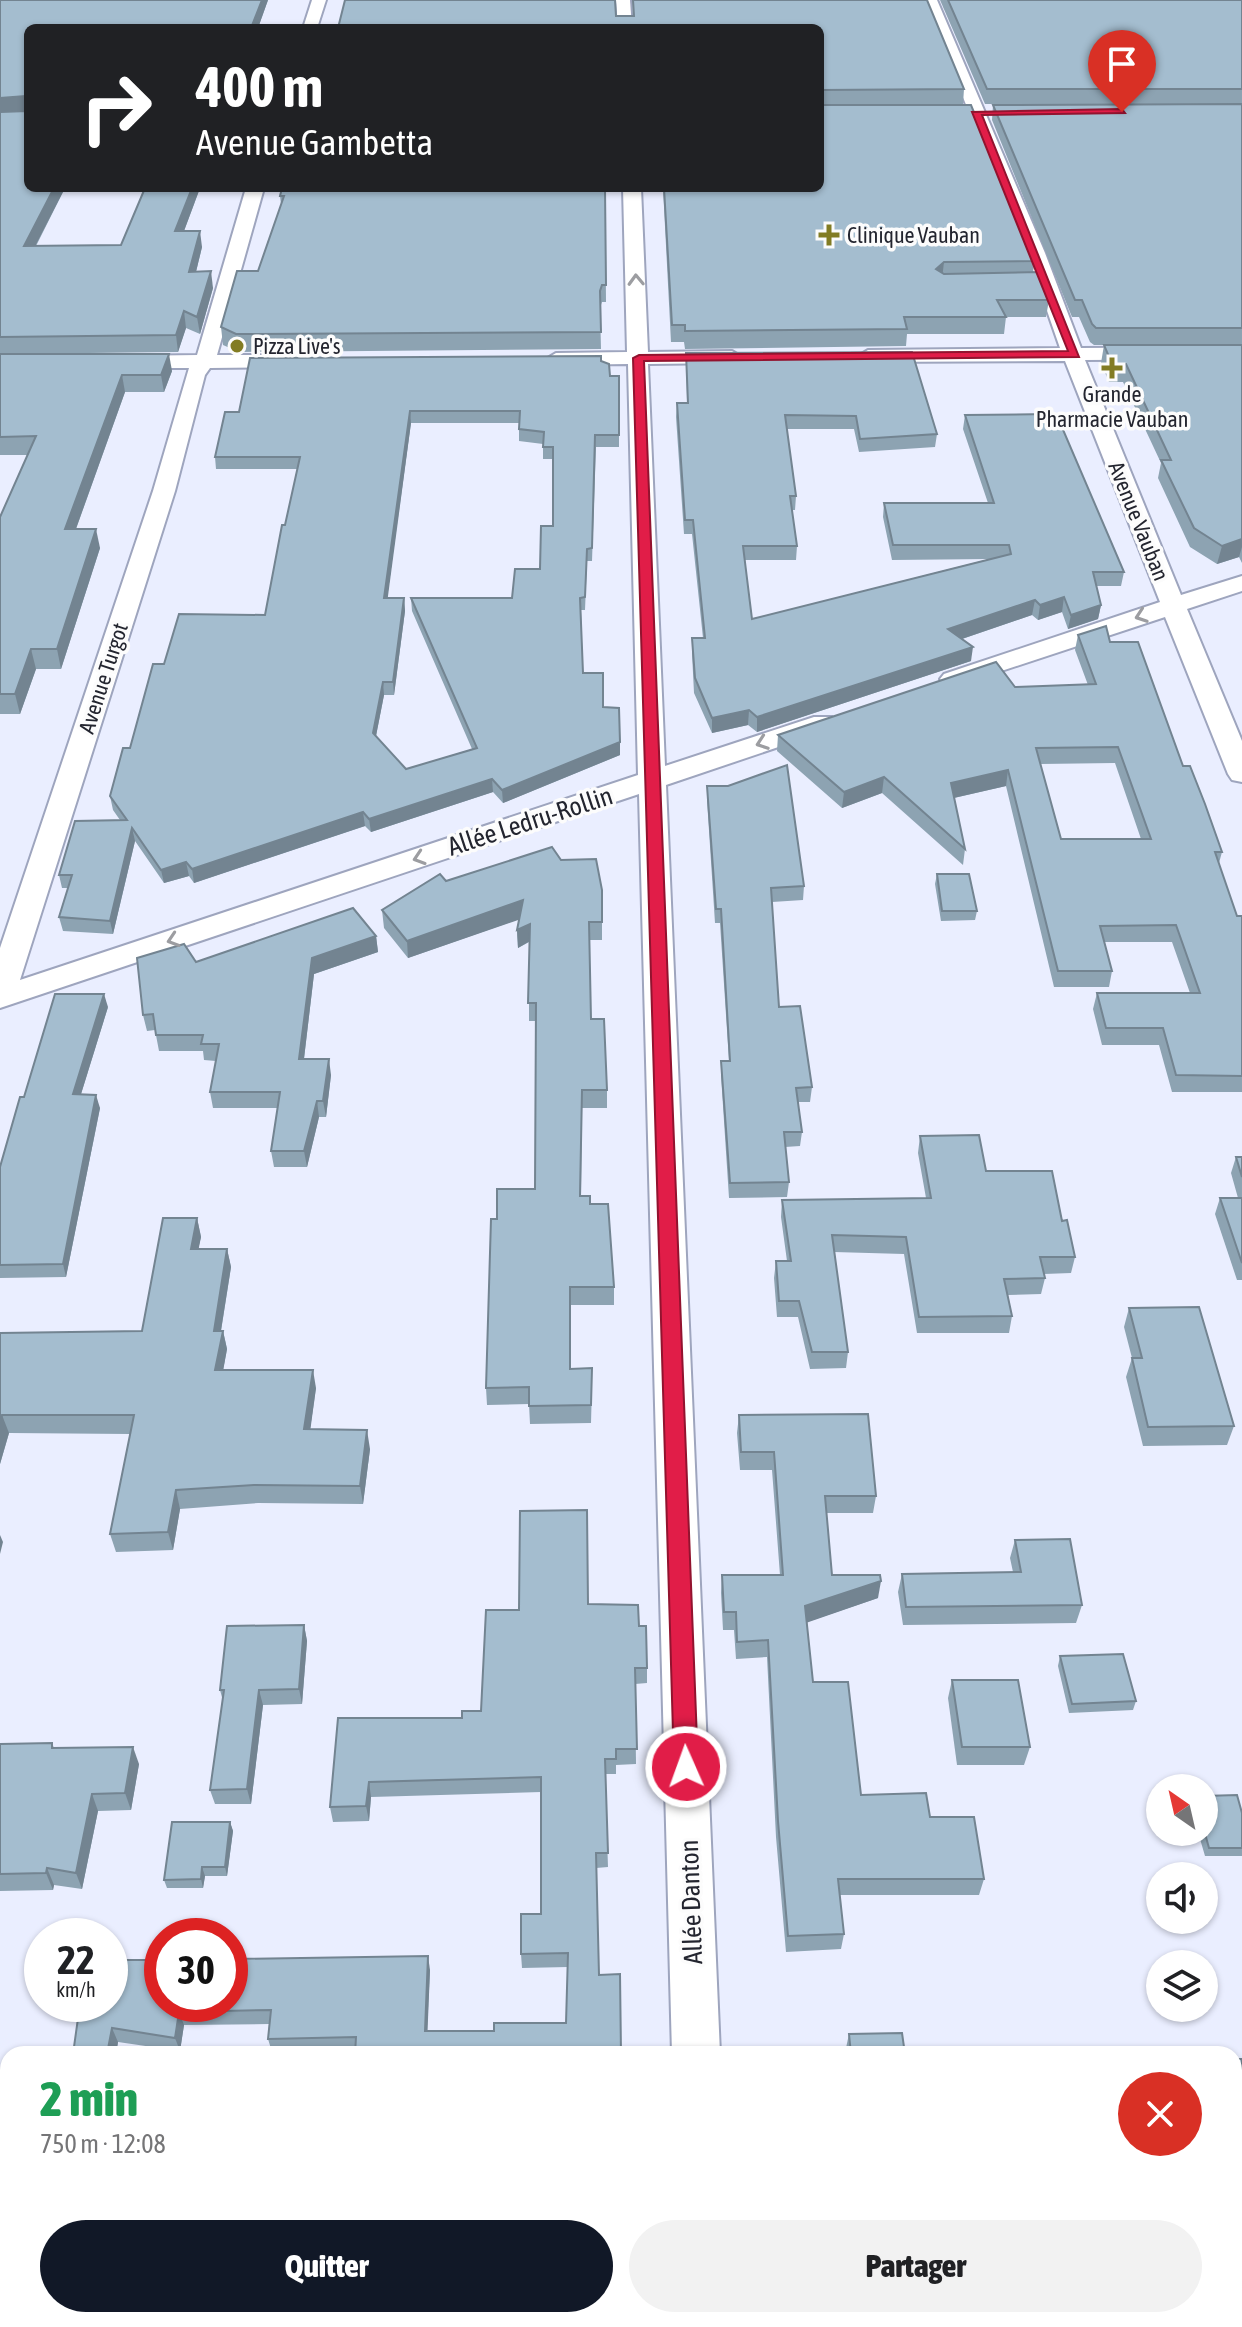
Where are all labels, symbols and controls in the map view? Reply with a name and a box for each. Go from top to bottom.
pin [1088,30,1156,112]
icon: arrive [1100,42,1144,86]
text: 400 m [196,55,323,119]
icon: right [64,56,168,160]
text: Avenue Gambetta [196,121,433,163]
place label: Clinique Vauban [847,222,980,248]
marker: Clinique Vauban [818,224,840,246]
one-way arrow [627,273,644,286]
place label: Pizza Live's [253,333,341,359]
marker: Pizza Live's [228,337,246,355]
marker: Grande Pharmacie Vauban [1103,359,1121,377]
place label: Grande Pharmacie Vauban [1036,381,1188,432]
street label: Avenue Vauban [1103,458,1175,584]
one-way arrow [1135,607,1149,623]
street label: Avenue Turgot [73,619,133,737]
one-way arrow [756,734,770,750]
street label: Allée Ledru-Rollin [444,780,616,862]
one-way arrow [413,848,427,864]
one-way arrow [167,930,181,946]
position arrow [644,1725,728,1809]
north arrow [1146,1774,1218,1846]
map controls [1146,1774,1218,2022]
street label: Allée Danton [674,1839,708,1965]
button: sound [1146,1862,1218,1934]
speed limit sign: 30 [144,1918,248,2022]
text: 22 [57,1937,95,1982]
button: layers [1146,1950,1218,2022]
text: km/h [56,1978,96,2001]
text: 2 min [40,2071,138,2126]
button: close [1118,2072,1202,2156]
text: 750 m · 12:08 [40,2129,166,2159]
button: Quitter [40,2220,613,2312]
button: Partager [629,2220,1202,2312]

